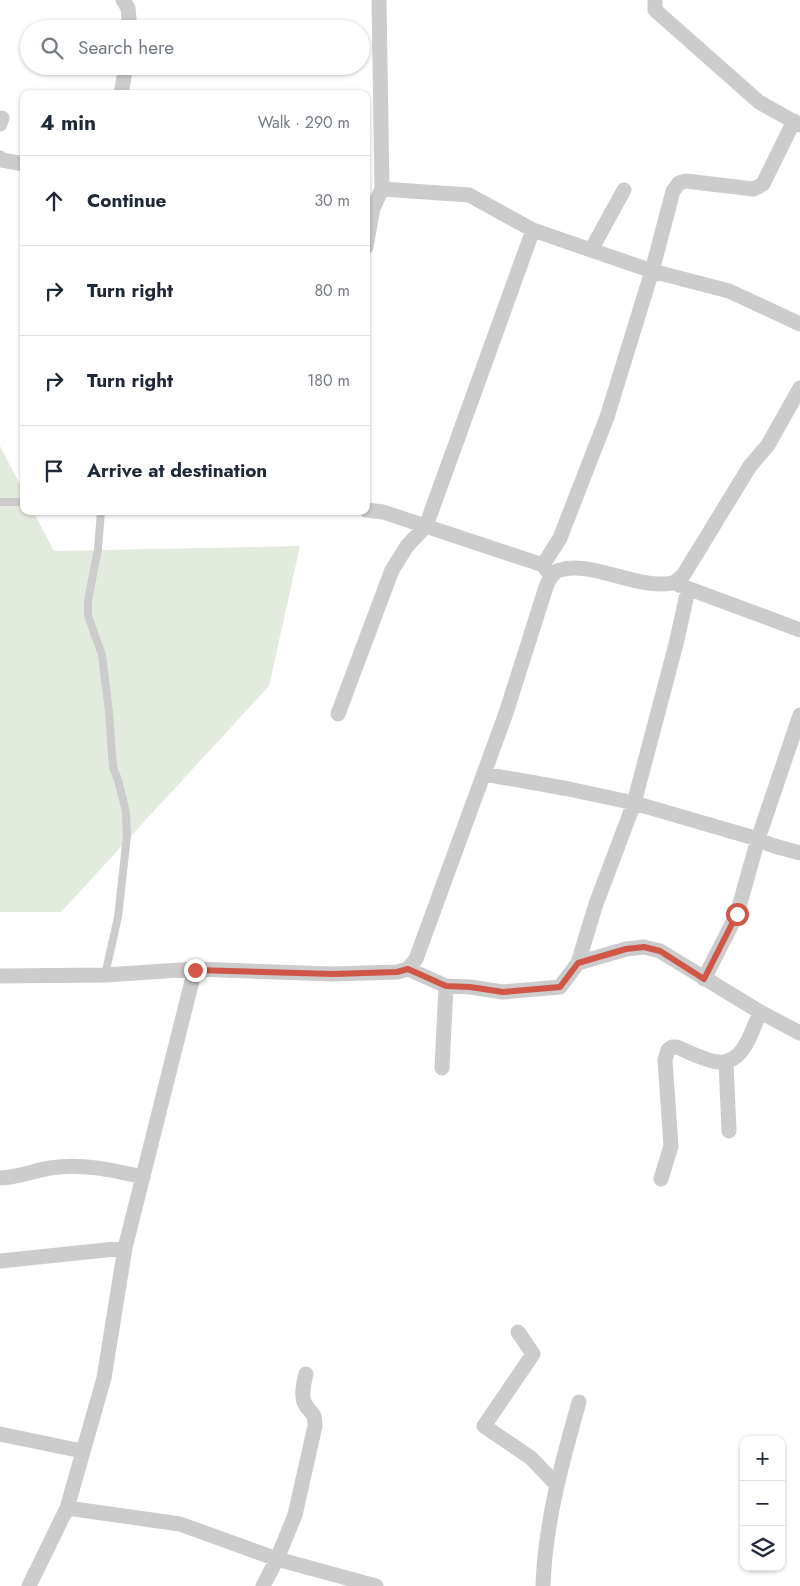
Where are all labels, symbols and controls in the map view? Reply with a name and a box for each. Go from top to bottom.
search box [20,20,370,75]
icon: search [38,34,66,62]
text: Search here [78,34,174,61]
text: 4 min [40,108,96,138]
text: Walk · 290 m [258,111,350,134]
icon: ahead [40,187,68,215]
text: Continue [87,187,166,214]
text: 30 m [314,189,350,212]
icon: right [40,277,68,305]
text: Turn right [87,277,173,304]
text: 80 m [314,279,350,302]
icon: right [40,367,68,395]
text: Turn right [87,367,173,394]
text: 180 m [307,369,350,392]
icon: arrive [40,457,68,485]
text: Arrive at destination [87,457,267,484]
route start [726,903,749,926]
route end [184,959,207,982]
map controls [740,1436,785,1571]
button: + [740,1436,785,1481]
button: − [740,1481,785,1526]
button: layers [740,1526,785,1571]

